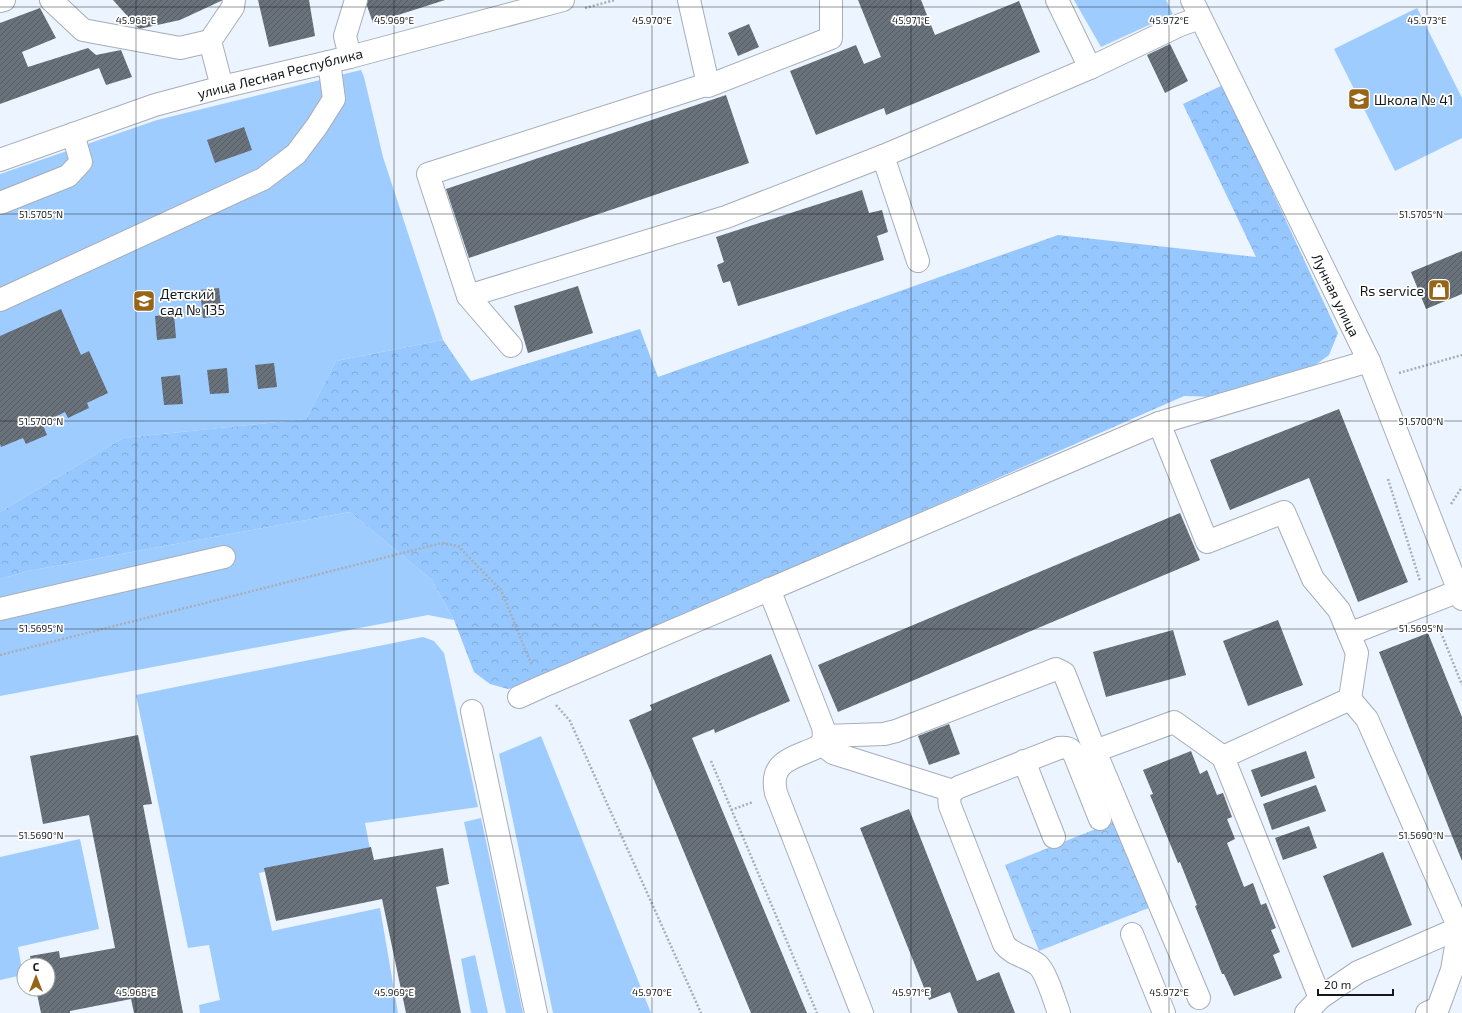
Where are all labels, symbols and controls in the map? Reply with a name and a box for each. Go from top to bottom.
text: 45.968°E [116,14,157,26]
text: 45.969°E [374,14,414,26]
text: 45.970°E [632,14,672,26]
text: 45.971°E [892,14,930,26]
text: 45.972°E [1149,14,1189,26]
text: 45.973°E [1407,14,1447,26]
street label: улица Лесная Республика [196,44,364,102]
school or university icon: Школа № 41 [1346,86,1372,112]
place label: Школа № 41 [1374,91,1453,108]
text: 51.5705°N [19,208,63,220]
text: 51.5705°N [1399,208,1443,220]
street label: Лунная улица [1309,251,1363,339]
shop icon: Rs service [1426,277,1452,303]
place label: Rs service [1360,282,1424,299]
place label: Детский сад № 135 [160,285,225,318]
school or university icon: Детский сад № 135 [131,288,157,314]
text: 51.5700°N [19,415,63,427]
text: 51.5700°N [1399,415,1443,427]
text: 51.5695°N [19,622,63,634]
text: 51.5695°N [1399,622,1443,634]
text: 51.5690°N [18,829,64,841]
text: 51.5690°N [1398,829,1444,841]
north arrow [16,957,56,997]
text: С [33,960,40,973]
scale bar [1318,971,1393,997]
text: 20 m [1324,977,1351,991]
text: 45.968°E [116,986,157,998]
text: 45.969°E [374,986,414,998]
text: 45.970°E [632,986,672,998]
text: 45.971°E [892,986,930,998]
text: 45.972°E [1149,986,1189,998]

